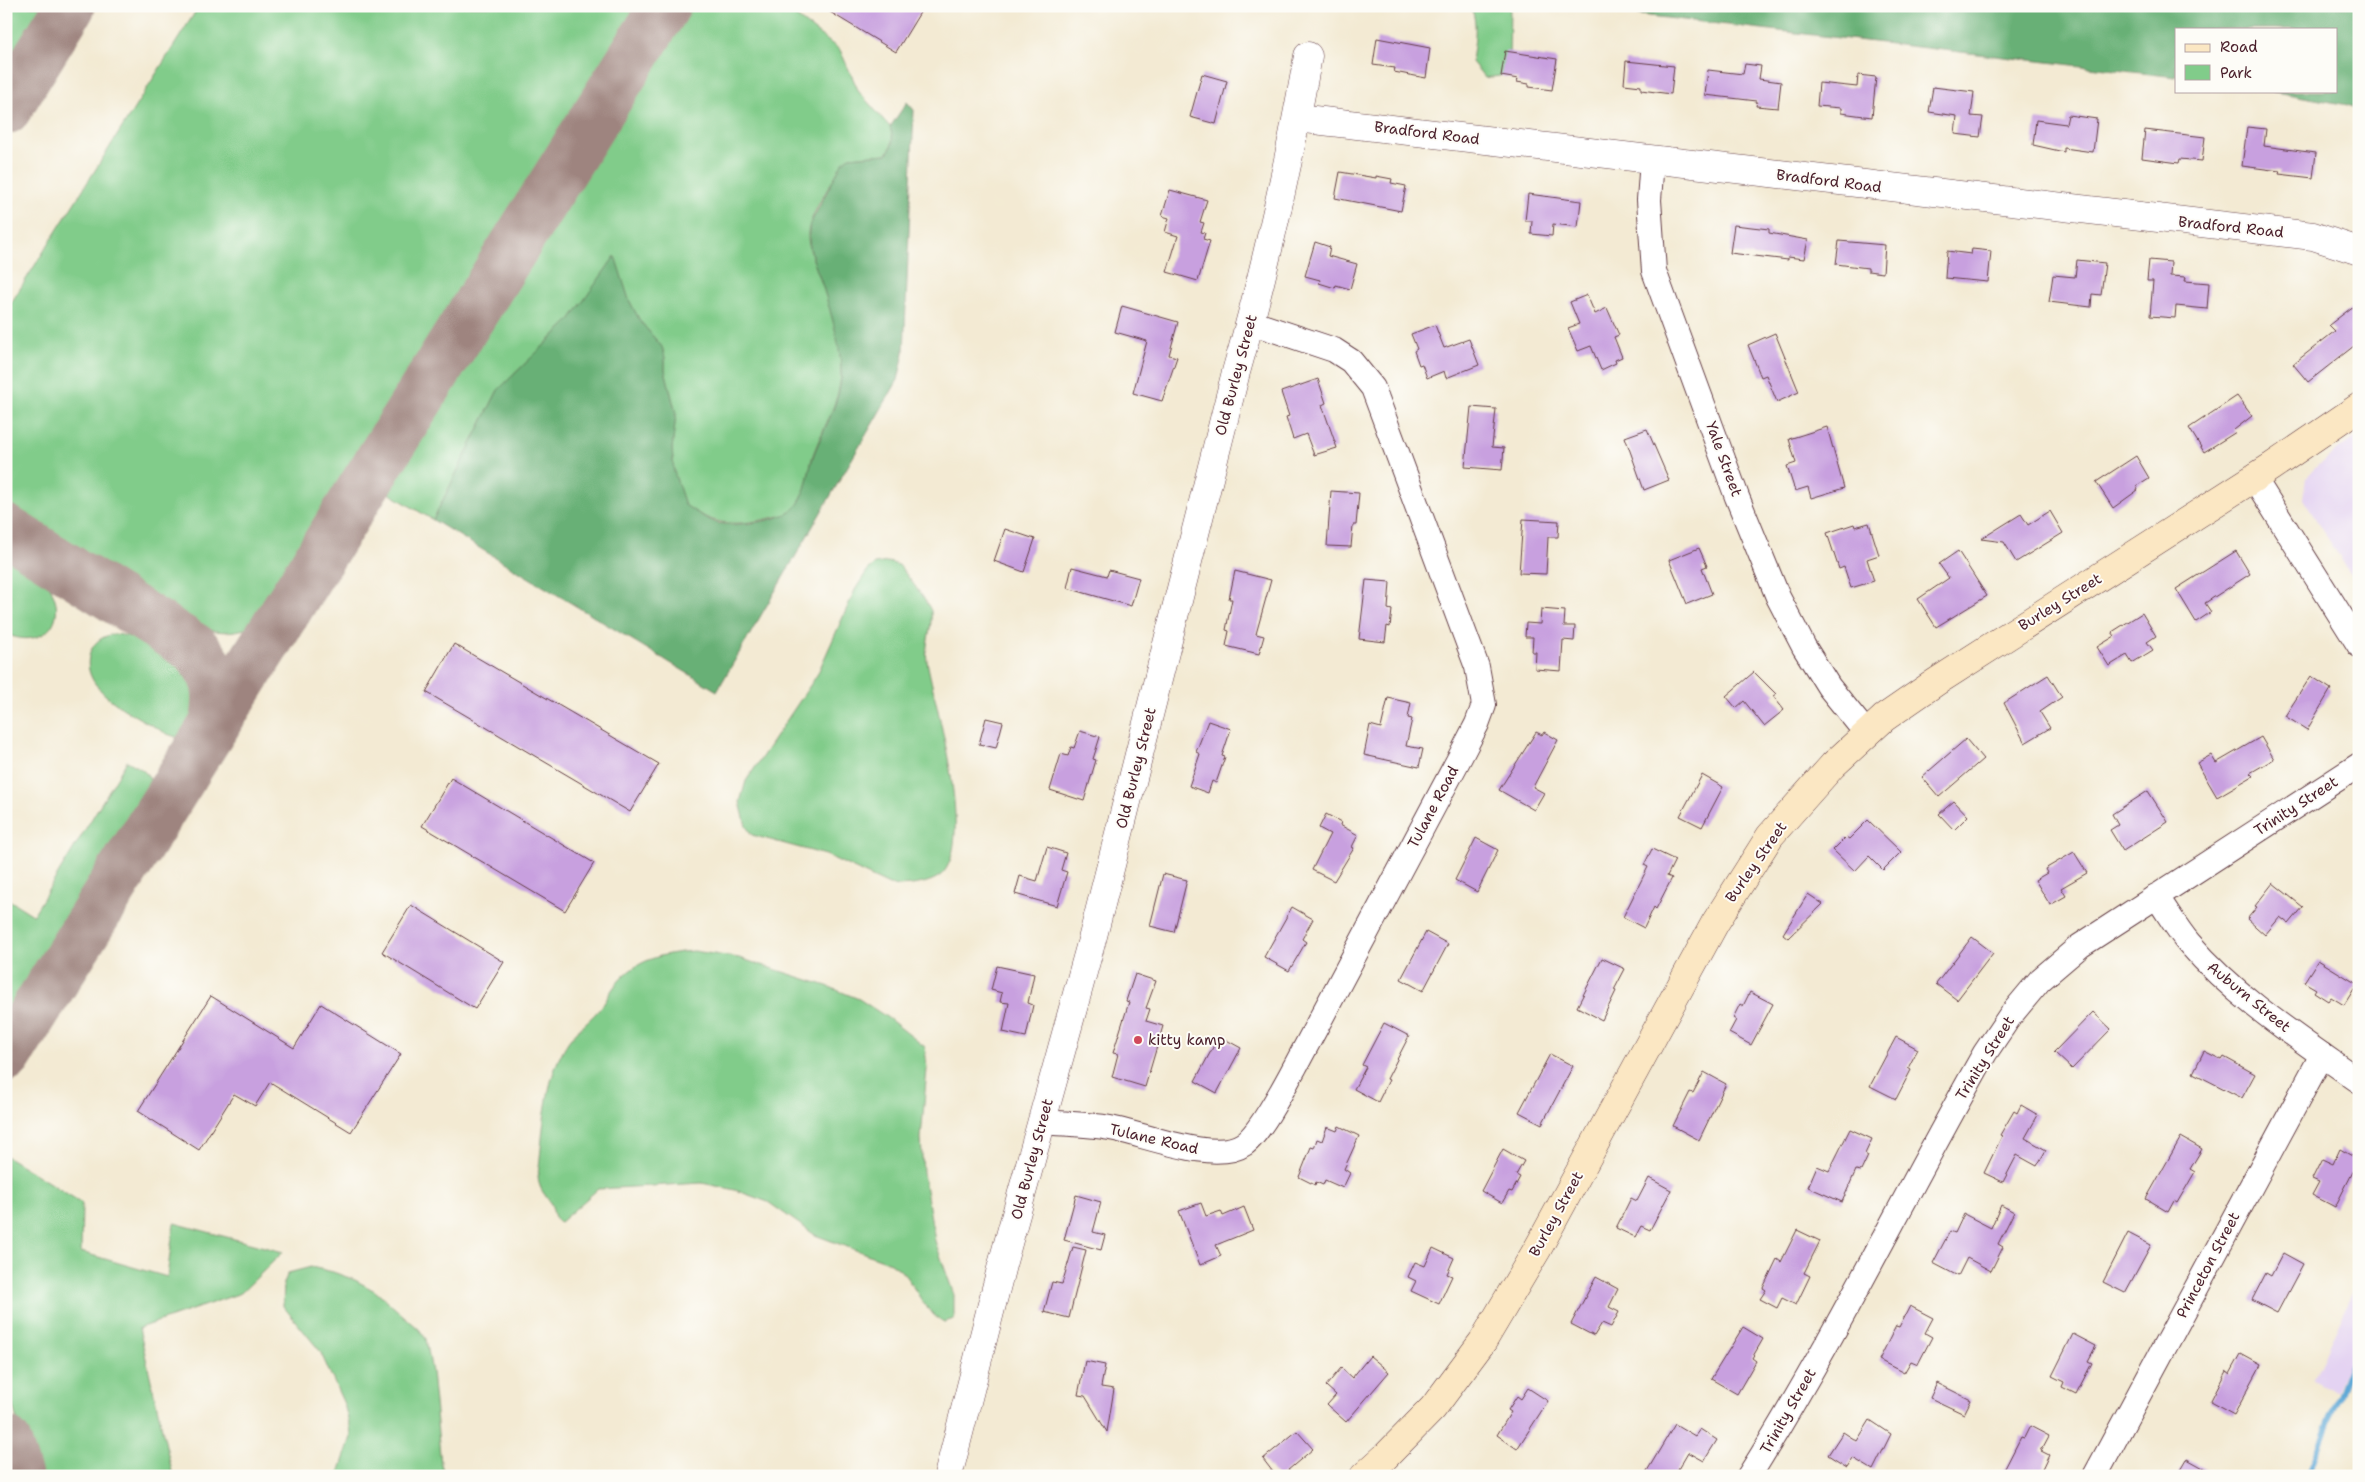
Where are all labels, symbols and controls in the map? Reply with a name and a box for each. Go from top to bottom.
legend [2175,28,2338,92]
text: Road [2220,37,2258,57]
text: Park [2220,63,2252,83]
street label: Bradford Road [1373,117,1481,149]
street label: Bradford Road [1775,165,1883,197]
street label: Bradford Road [2177,212,2285,243]
street label: Old Burley Street [1210,312,1262,438]
street label: Yale Street [1701,419,1747,499]
street label: Burley Street [2015,568,2105,636]
street label: Old Burley Street [1111,705,1161,831]
street label: Tulane Road [1403,762,1463,852]
street label: Trinity Street [2250,772,2342,840]
street label: Burley Street [1721,818,1791,906]
street label: Auburn Street [2203,957,2295,1037]
street label: Trinity Street [1951,1012,2019,1104]
place label: kitty kamp [1148,1030,1225,1050]
marker: kitty kamp [1132,1034,1144,1046]
street label: Old Burley Street [1006,1096,1058,1222]
street label: Tulane Road [1108,1119,1201,1159]
street label: Burley Street [1524,1168,1588,1260]
street label: Princeton Street [2172,1209,2244,1321]
street label: Trinity Street [1755,1365,1821,1457]

